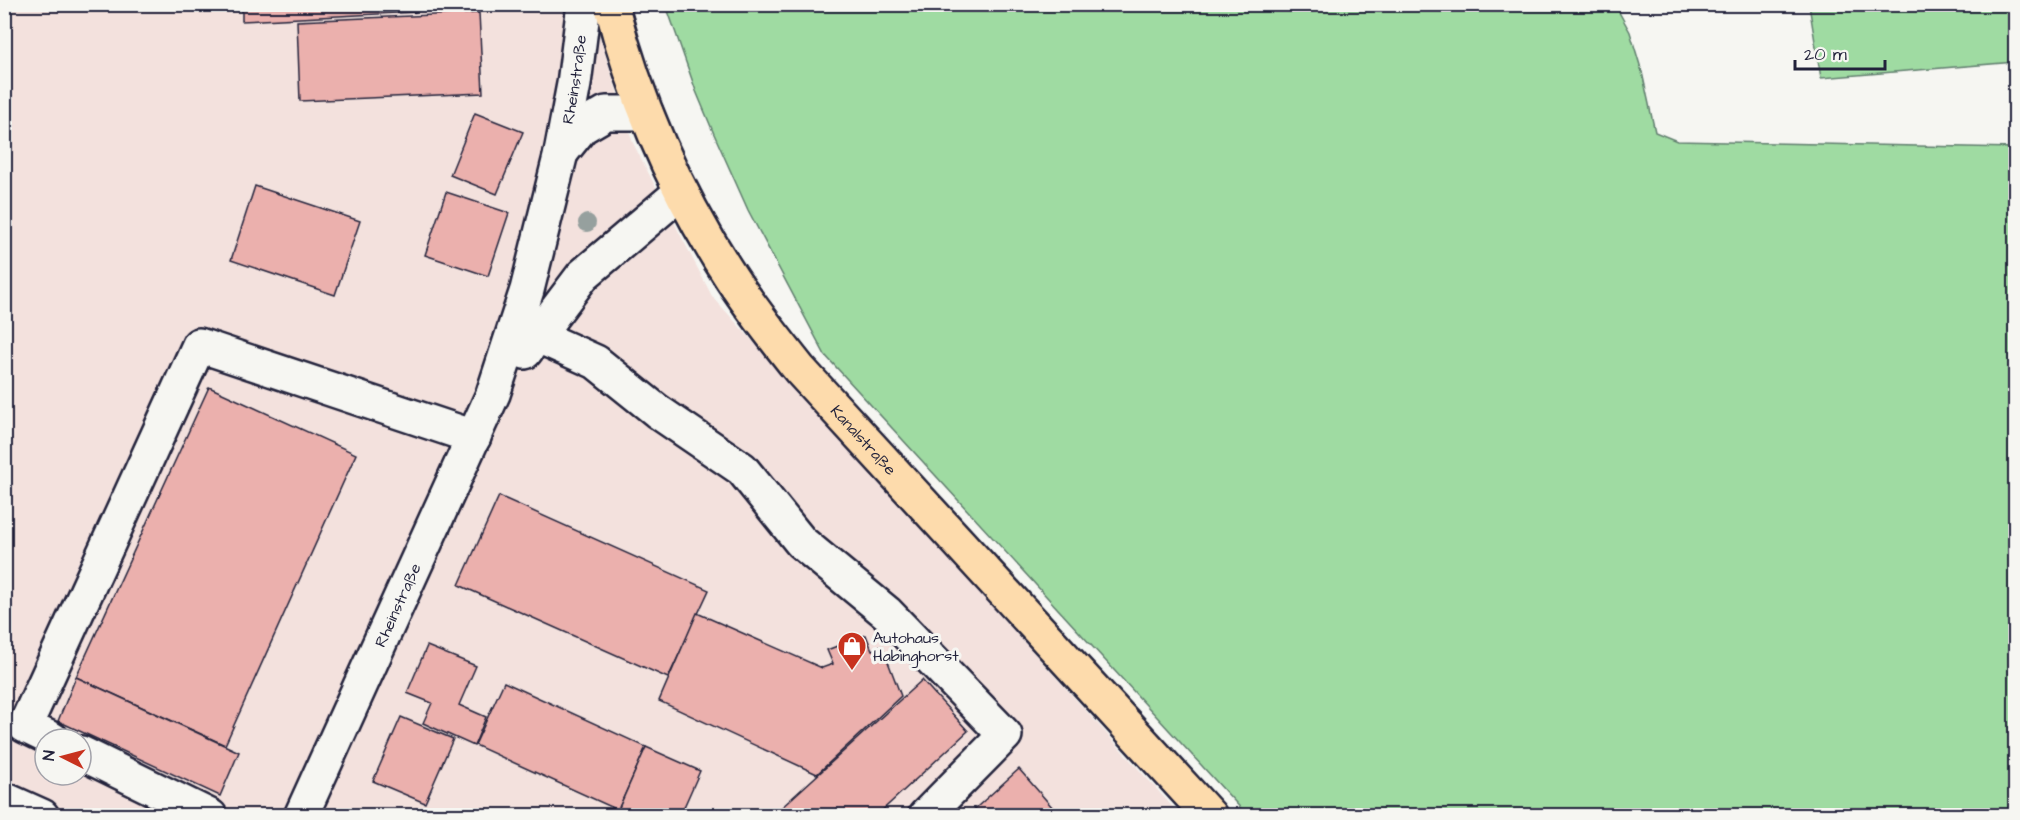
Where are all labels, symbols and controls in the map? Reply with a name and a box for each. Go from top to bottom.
street label: Rheinstraße [557,33,592,126]
scale bar [1795,33,1885,71]
text: 20 m [1804,42,1847,67]
street label: Kanalstraße [825,400,901,480]
street label: Rheinstraße [369,559,427,651]
place label: Autohaus Habinghorst [873,627,959,668]
shop icon: Autohaus Habinghorst [836,630,868,672]
north arrow [33,727,93,787]
text: N [38,749,61,762]

